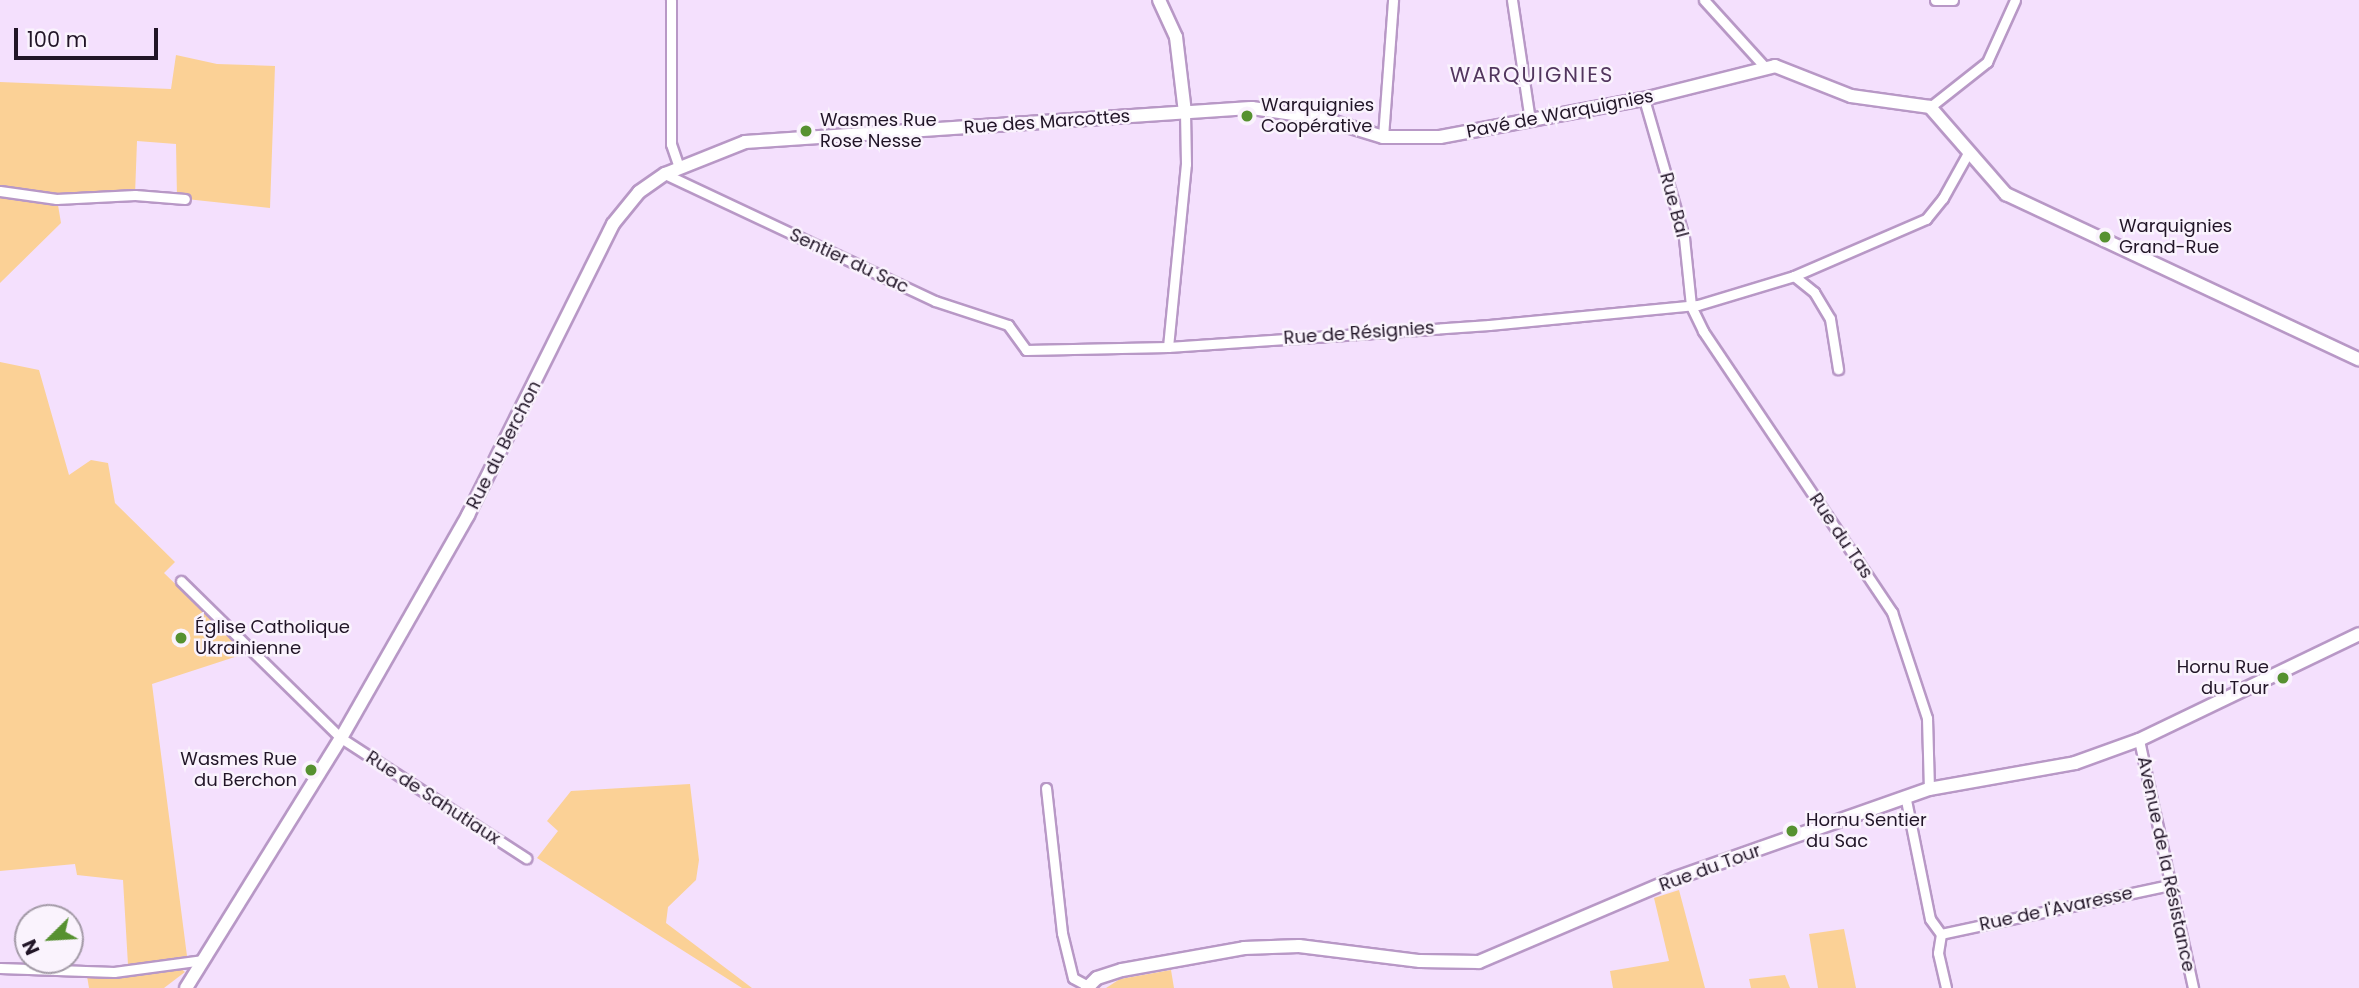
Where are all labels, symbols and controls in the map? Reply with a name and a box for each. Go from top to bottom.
scale bar [18,14,161,58]
text: 100 m [27,25,87,54]
district label: WARQUIGNIES [1451,62,1613,88]
street label: Pavé de Warquignies [1465,85,1655,143]
place label: Warquignies Coopérative [1261,95,1374,138]
street label: Rue des Marcottes [963,105,1131,139]
marker: Warquignies Coopérative [1239,108,1255,124]
place label: Wasmes Rue Rose Nesse [820,110,937,152]
marker: Wasmes Rue Rose Nesse [798,123,814,139]
street label: Rue Bal [1655,170,1693,240]
place label: Warquignies Grand-Rue [2119,216,2232,258]
street label: Sentier du Sac [786,224,912,298]
marker: Warquignies Grand-Rue [2097,229,2113,245]
street label: Rue de Résignies [1283,317,1435,349]
street label: Rue du Berchon [462,377,546,513]
street label: Rue du Tas [1805,489,1877,583]
place label: Église Catholique Ukrainienne [195,617,350,660]
marker: Église Catholique Ukrainienne [173,630,189,646]
place label: Hornu Rue du Tour [2177,657,2269,700]
marker: Hornu Rue du Tour [2275,670,2291,686]
street label: Rue de Sahutiaux [362,747,504,849]
place label: Wasmes Rue du Berchon [180,749,297,792]
street label: Avenue de la Résistance [2133,754,2199,974]
marker: Wasmes Rue du Berchon [303,762,319,778]
place label: Hornu Sentier du Sac [1806,810,1927,852]
marker: Hornu Sentier du Sac [1784,823,1800,839]
street label: Rue du Tour [1656,840,1764,896]
street label: Rue de l'Avaresse [1977,882,2135,936]
north arrow [14,904,84,974]
text: N [16,935,46,959]

